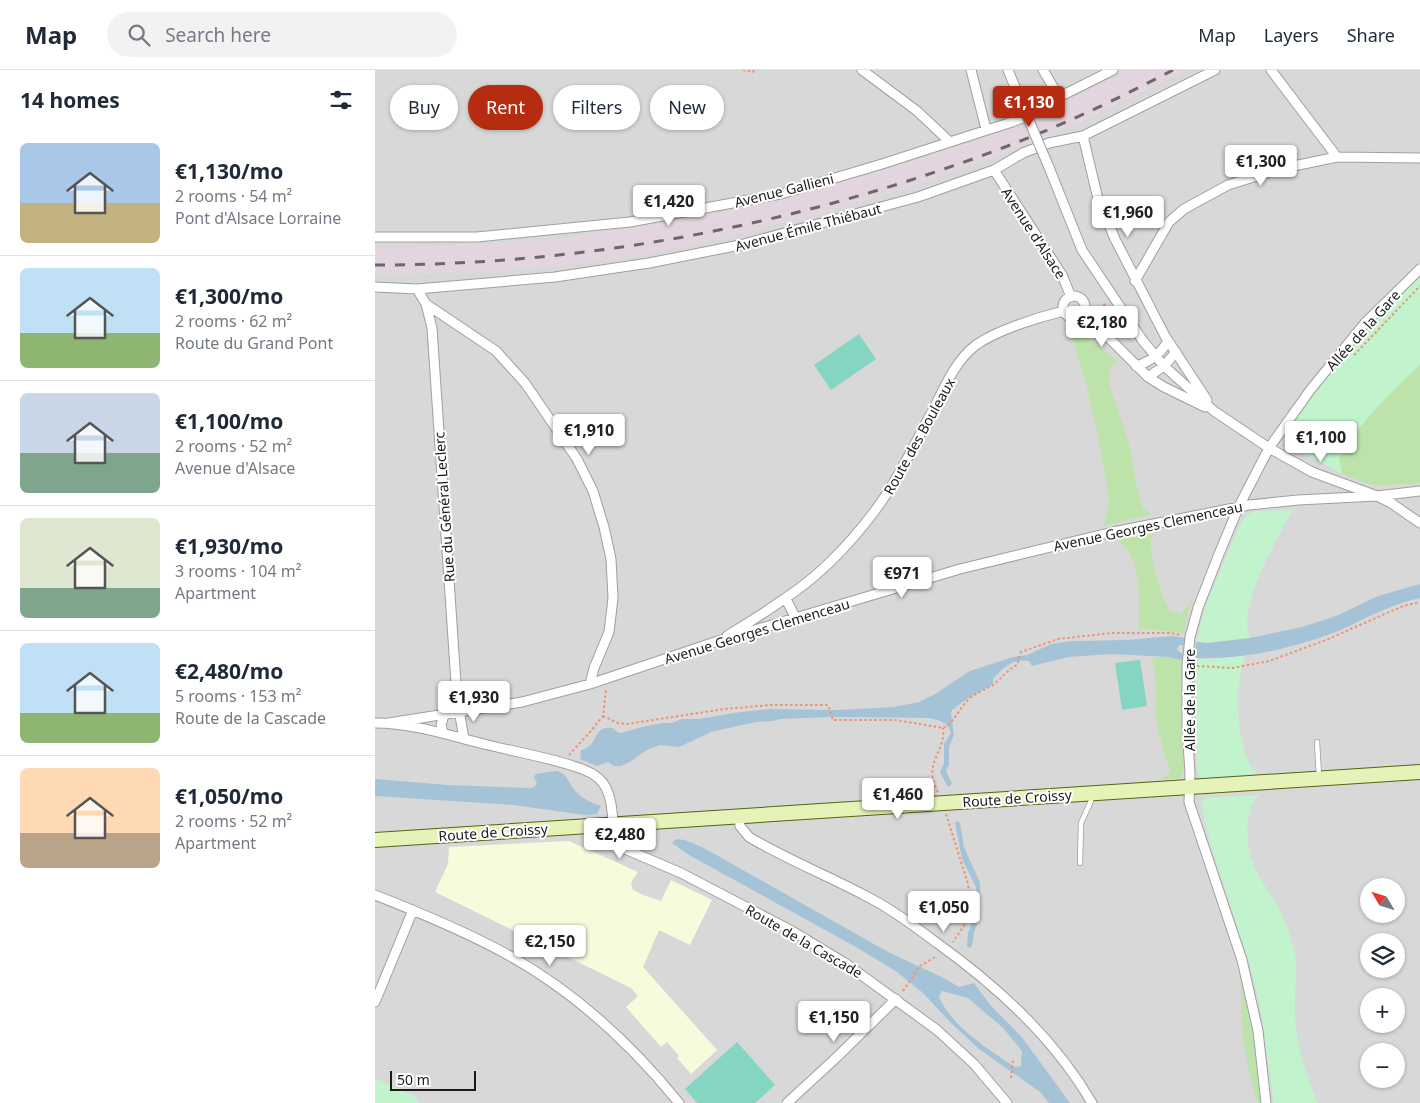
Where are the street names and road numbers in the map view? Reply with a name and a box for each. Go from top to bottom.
street label: Avenue Gallieni [732,168,836,212]
street label: Avenue d'Alsace [997,184,1071,282]
street label: Avenue Émile Thiébaut [733,198,883,256]
street label: Allée de la Gare [1322,286,1404,374]
street label: Route des Bouleaux [879,374,959,498]
street label: Rue du Général Leclerc [429,431,459,583]
street label: Avenue Georges Clemenceau [1052,497,1244,555]
street label: Avenue Georges Clemenceau [662,594,852,668]
street label: Allée de la Gare [1180,649,1199,751]
street label: Route de Croissy [962,785,1073,811]
street label: Route de Croissy [438,819,549,845]
street label: Route de la Cascade [742,900,866,982]

